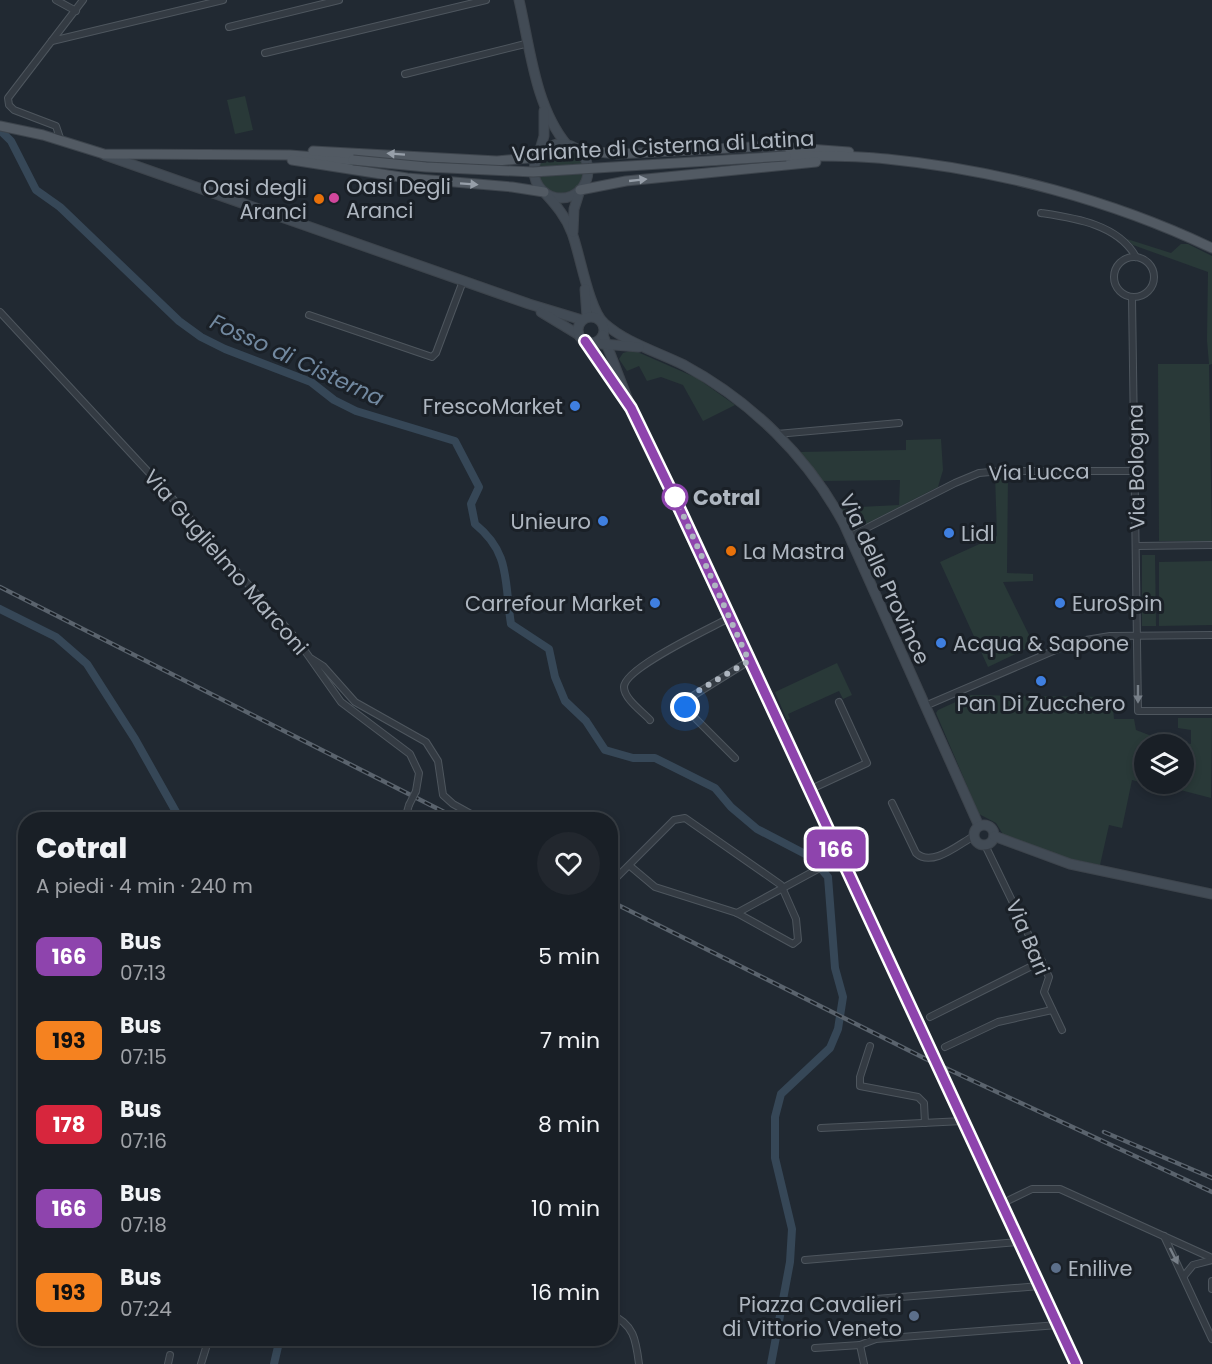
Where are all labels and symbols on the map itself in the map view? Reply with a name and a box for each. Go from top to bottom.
street label: Variante di Cisterna di Latina [511,124,815,168]
one-way arrow [386,149,405,159]
place label: Oasi Degli Aranci [346,172,451,225]
place label: Oasi degli Aranci [203,173,307,226]
one-way arrow [628,175,647,185]
one-way arrow [459,179,478,189]
marker: Oasi Degli Aranci [327,191,341,205]
marker: Oasi degli Aranci [312,192,326,206]
water label: Fosso di Cisterna [205,306,389,414]
place label: FrescoMarket [423,392,563,421]
marker: FrescoMarket [568,399,582,413]
street label: Via Bologna [1120,404,1152,530]
street label: Via Lucca [988,457,1090,487]
street label: Via Guglielmo Marconi [137,463,315,661]
place label: Cotral [693,483,760,512]
marker: Cotral [662,484,688,510]
street label: Via delle Province [833,489,937,669]
place label: Unieuro [510,507,591,536]
marker: Unieuro [596,514,610,528]
place label: Lidl [961,519,995,548]
marker: Lidl [942,526,956,540]
place label: La Mastra [743,537,845,566]
marker: La Mastra [724,544,738,558]
place label: Carrefour Market [465,589,643,618]
place label: EuroSpin [1072,589,1163,618]
marker: Carrefour Market [648,596,662,610]
marker: EuroSpin [1053,596,1067,610]
place label: Acqua & Sapone [953,629,1129,658]
marker: Acqua & Sapone [934,636,948,650]
marker: Pan Di Zucchero [1034,674,1048,688]
one-way arrow [1133,685,1143,704]
place label: Pan Di Zucchero [956,689,1126,718]
your location [670,692,700,722]
line badge: 166 [802,830,870,868]
street label: Via Bari [999,895,1057,979]
one-way arrow [1169,1247,1179,1264]
place label: Enilive [1068,1254,1133,1283]
marker: Enilive [1049,1261,1063,1275]
place label: Piazza Cavalieri di Vittorio Veneto [722,1290,902,1343]
marker: Piazza Cavalieri di Vittorio Veneto [907,1309,921,1323]

